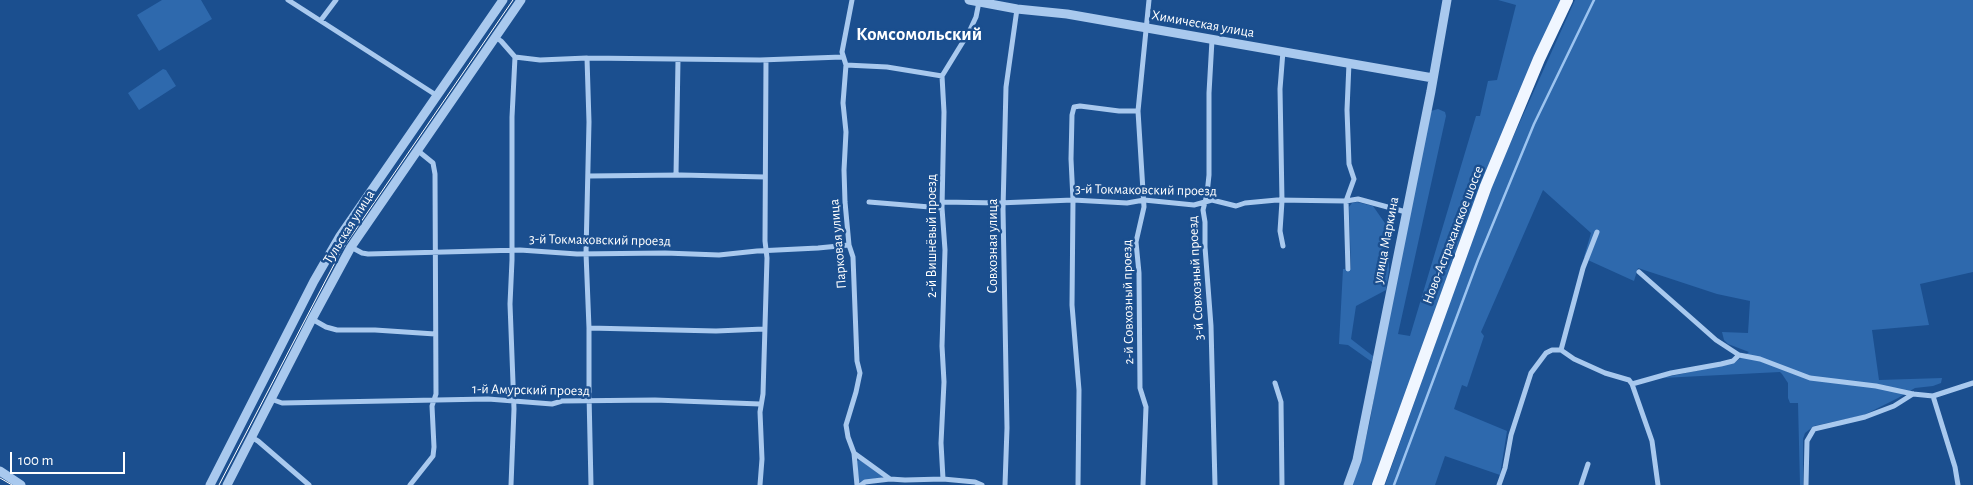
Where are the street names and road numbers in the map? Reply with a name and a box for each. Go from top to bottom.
street label: Химическая улица [1150,7,1256,41]
street label: Ново-Астраханское шоссе [1419,164,1487,306]
street label: 2-й Вишнёвый проезд [924,174,940,298]
street label: 3-й Токмаковский проезд [1075,180,1217,200]
street label: Тульская улица [320,187,378,267]
street label: улица Маркина [1369,195,1403,285]
street label: Парковая улица [826,198,850,290]
street label: Совхозная улица [985,199,1001,293]
street label: 3-й Совхозный проезд [1184,215,1208,341]
street label: 3-й Токмаковский проезд [529,230,671,250]
street label: 2-й Совхозный проезд [1119,239,1137,365]
street label: 1-й Амурский проезд [472,381,590,399]

